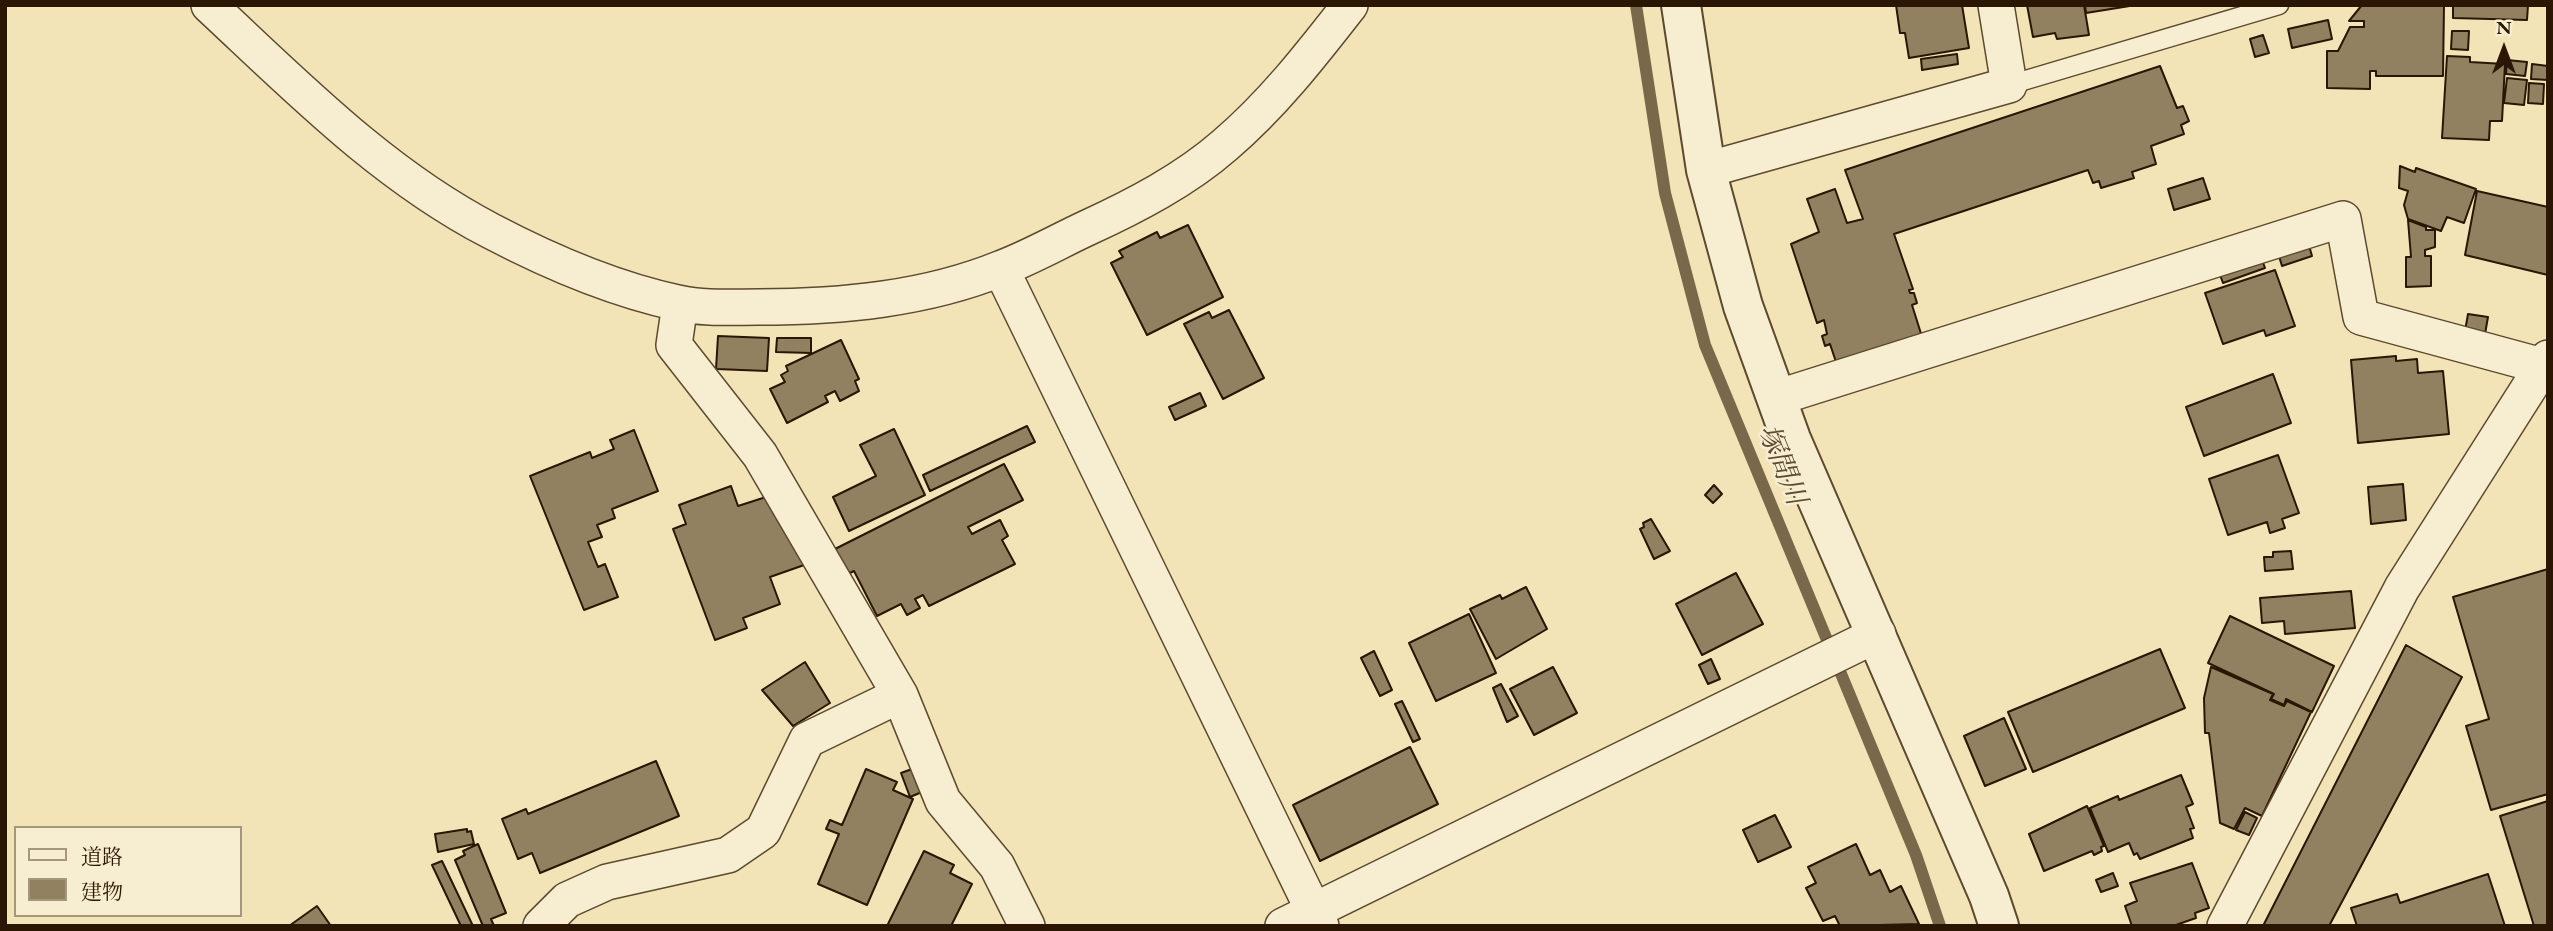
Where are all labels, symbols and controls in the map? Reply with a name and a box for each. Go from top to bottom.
north arrow [2469,14,2539,84]
text: N [2496,15,2512,40]
water label: 塚間川 [1750,420,1812,510]
legend [14,826,242,917]
text: 道路 [81,843,123,870]
text: 建物 [81,878,123,905]

